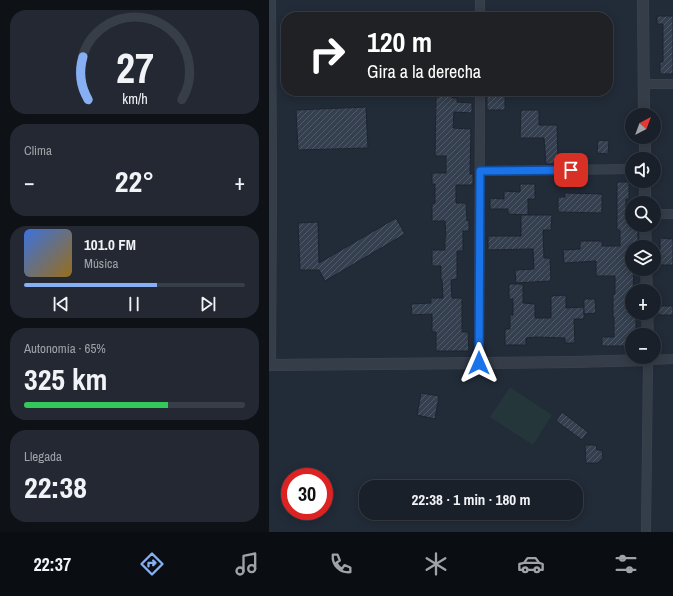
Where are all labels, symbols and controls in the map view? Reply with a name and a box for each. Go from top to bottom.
text: 120 m [367,23,432,61]
icon: right [301,28,353,80]
text: 27 [116,40,153,96]
text: Gira a la derecha [367,59,481,84]
text: km/h [122,89,147,108]
north arrow [625,108,661,144]
map controls [625,108,661,364]
text: Clima [24,142,52,159]
button: sound [625,152,661,188]
pin [554,153,588,187]
icon: arrive [560,159,582,181]
text: 22° [115,161,154,201]
text: − [24,167,35,197]
text: + [234,167,245,197]
button: search [625,196,661,232]
text: 101.0 FM [84,234,136,255]
button: layers [625,240,661,276]
text: Música [84,255,118,272]
button: + [625,284,661,320]
icon: previous [50,293,72,315]
icon: pause [123,293,145,315]
icon: next [197,293,219,315]
button: − [625,328,661,364]
text: Autonomía · 65% [24,340,106,357]
position arrow [458,342,500,384]
text: 325 km [24,359,107,399]
text: Llegada [24,448,62,465]
text: 22:38 [24,467,87,507]
speed limit sign: 30 [281,468,333,520]
text: 22:38 · 1 min · 180 m [412,489,530,510]
icon: directions [138,550,166,578]
icon: music [233,550,261,578]
icon: phone [327,550,355,578]
icon: climate [422,550,450,578]
icon: car [517,550,545,578]
icon: filters [612,550,640,578]
text: 22:37 [33,552,71,577]

